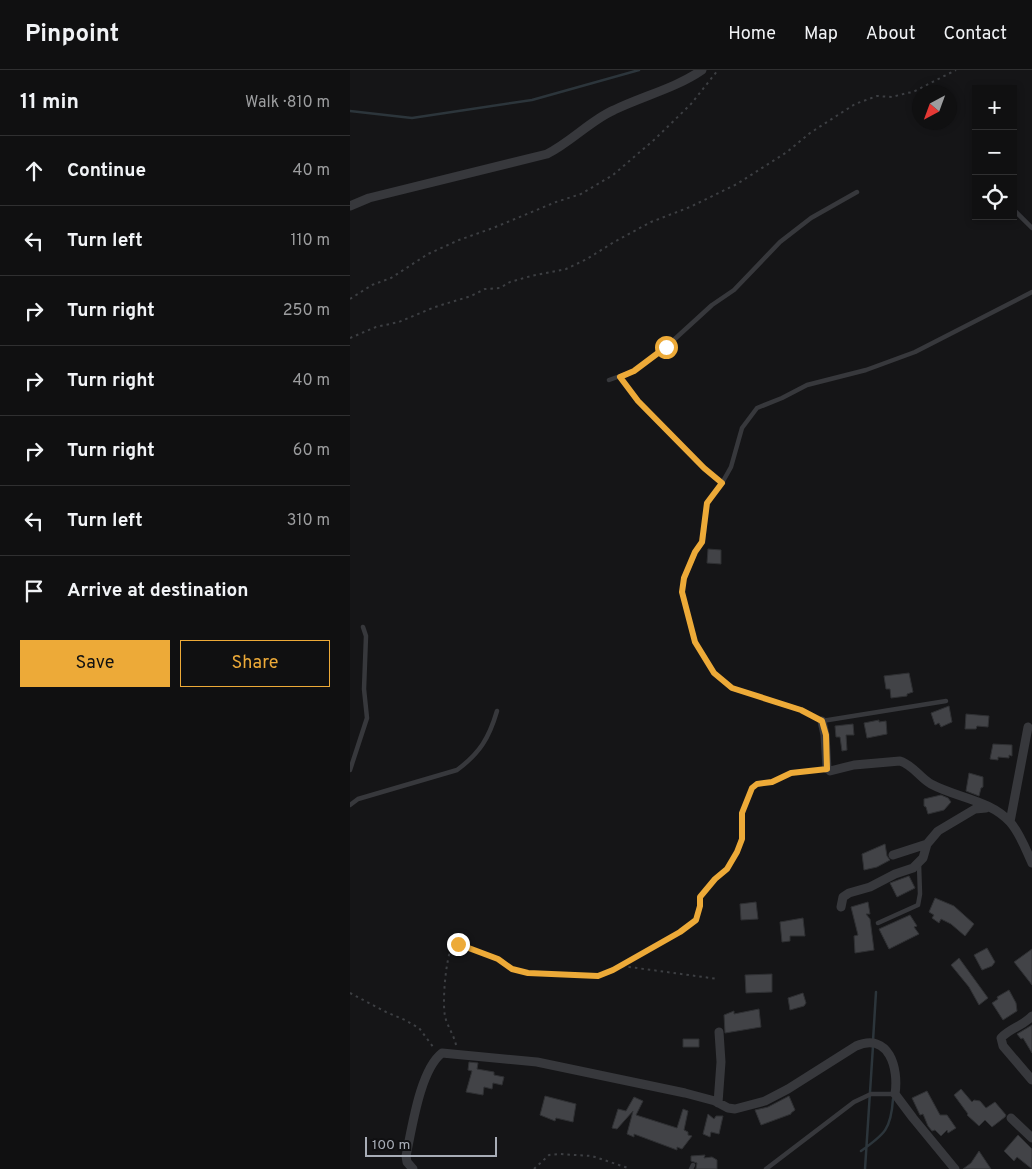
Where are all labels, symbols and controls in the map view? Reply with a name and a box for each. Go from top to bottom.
text: Pinpoint [25,20,119,50]
text: Home [728,23,776,46]
text: Map [804,23,838,46]
text: About [866,23,915,46]
text: Contact [943,23,1007,46]
north arrow [912,85,957,130]
map controls [972,85,1017,220]
button: + [972,85,1017,130]
text: 11 min [20,89,79,116]
text: Walk · 810 m [245,93,330,113]
button: − [972,130,1017,175]
icon: ahead [20,157,48,185]
text: Continue [67,159,146,183]
text: 40 m [292,161,330,181]
button: locate [972,175,1017,220]
icon: left [20,227,48,255]
text: Turn left [67,229,143,253]
text: 110 m [290,231,330,251]
icon: right [20,297,48,325]
text: Turn right [67,299,155,323]
text: 250 m [283,301,330,321]
route start [655,336,678,359]
icon: right [20,367,48,395]
text: Turn right [67,369,155,393]
text: 40 m [292,371,330,391]
icon: right [20,437,48,465]
text: Turn right [67,439,155,463]
text: 60 m [293,441,330,461]
icon: left [20,507,48,535]
text: Turn left [67,509,143,533]
text: 310 m [287,511,330,531]
icon: arrive [20,577,48,605]
text: Arrive at destination [67,579,248,603]
button: Save [20,640,170,687]
button: Share [180,640,330,687]
route end [447,933,470,956]
scale bar [365,1134,498,1157]
text: 100 m [372,1137,410,1154]

